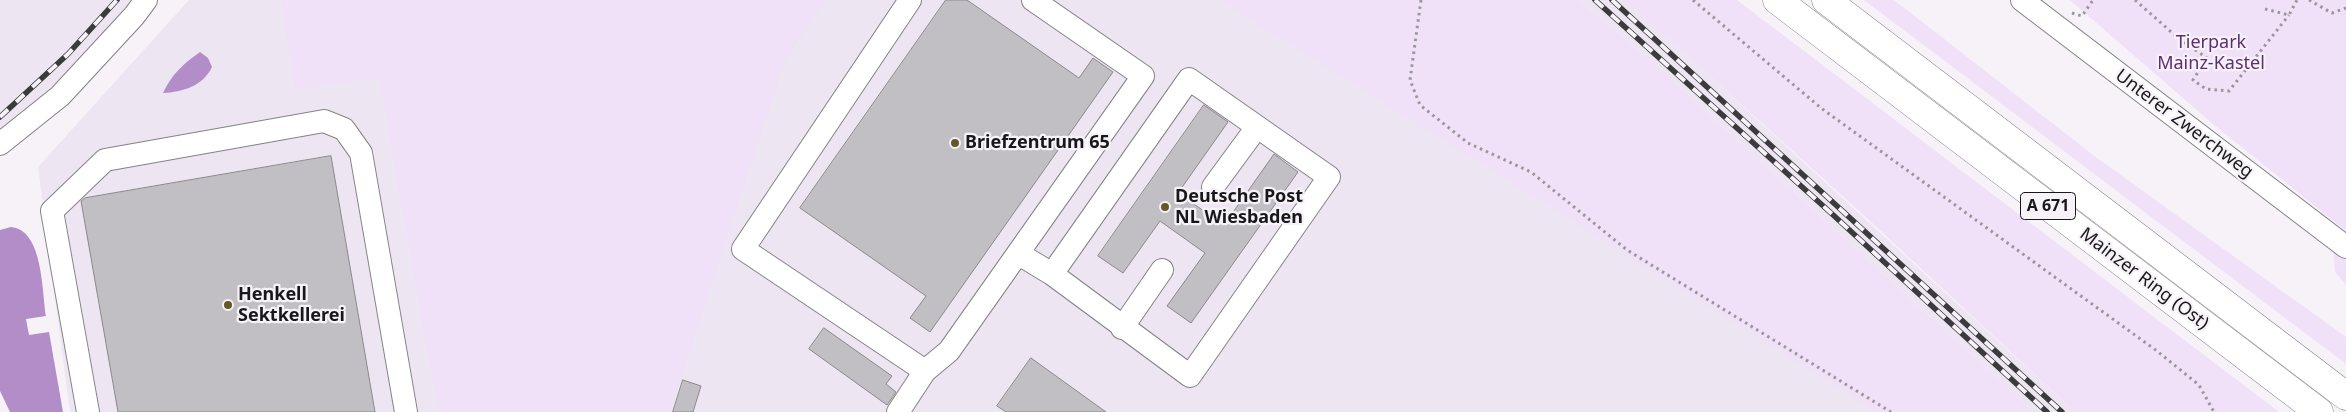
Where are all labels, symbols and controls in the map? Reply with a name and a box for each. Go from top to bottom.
park label: Tierpark Mainz-Kastel [2157,32,2265,74]
street label: Unterer Zwerchweg [2111,65,2257,183]
place label: Briefzentrum 65 [965,132,1110,154]
marker: Briefzentrum 65 [949,137,961,149]
place label: Deutsche Post NL Wiesbaden [1175,186,1303,228]
road number: A 671 [2020,192,2076,220]
marker: Deutsche Post NL Wiesbaden [1159,201,1171,213]
street label: Mainzer Ring (Ost) [2075,224,2213,334]
place label: Henkell Sektkellerei [238,284,345,326]
marker: Henkell Sektkellerei [222,299,234,311]

